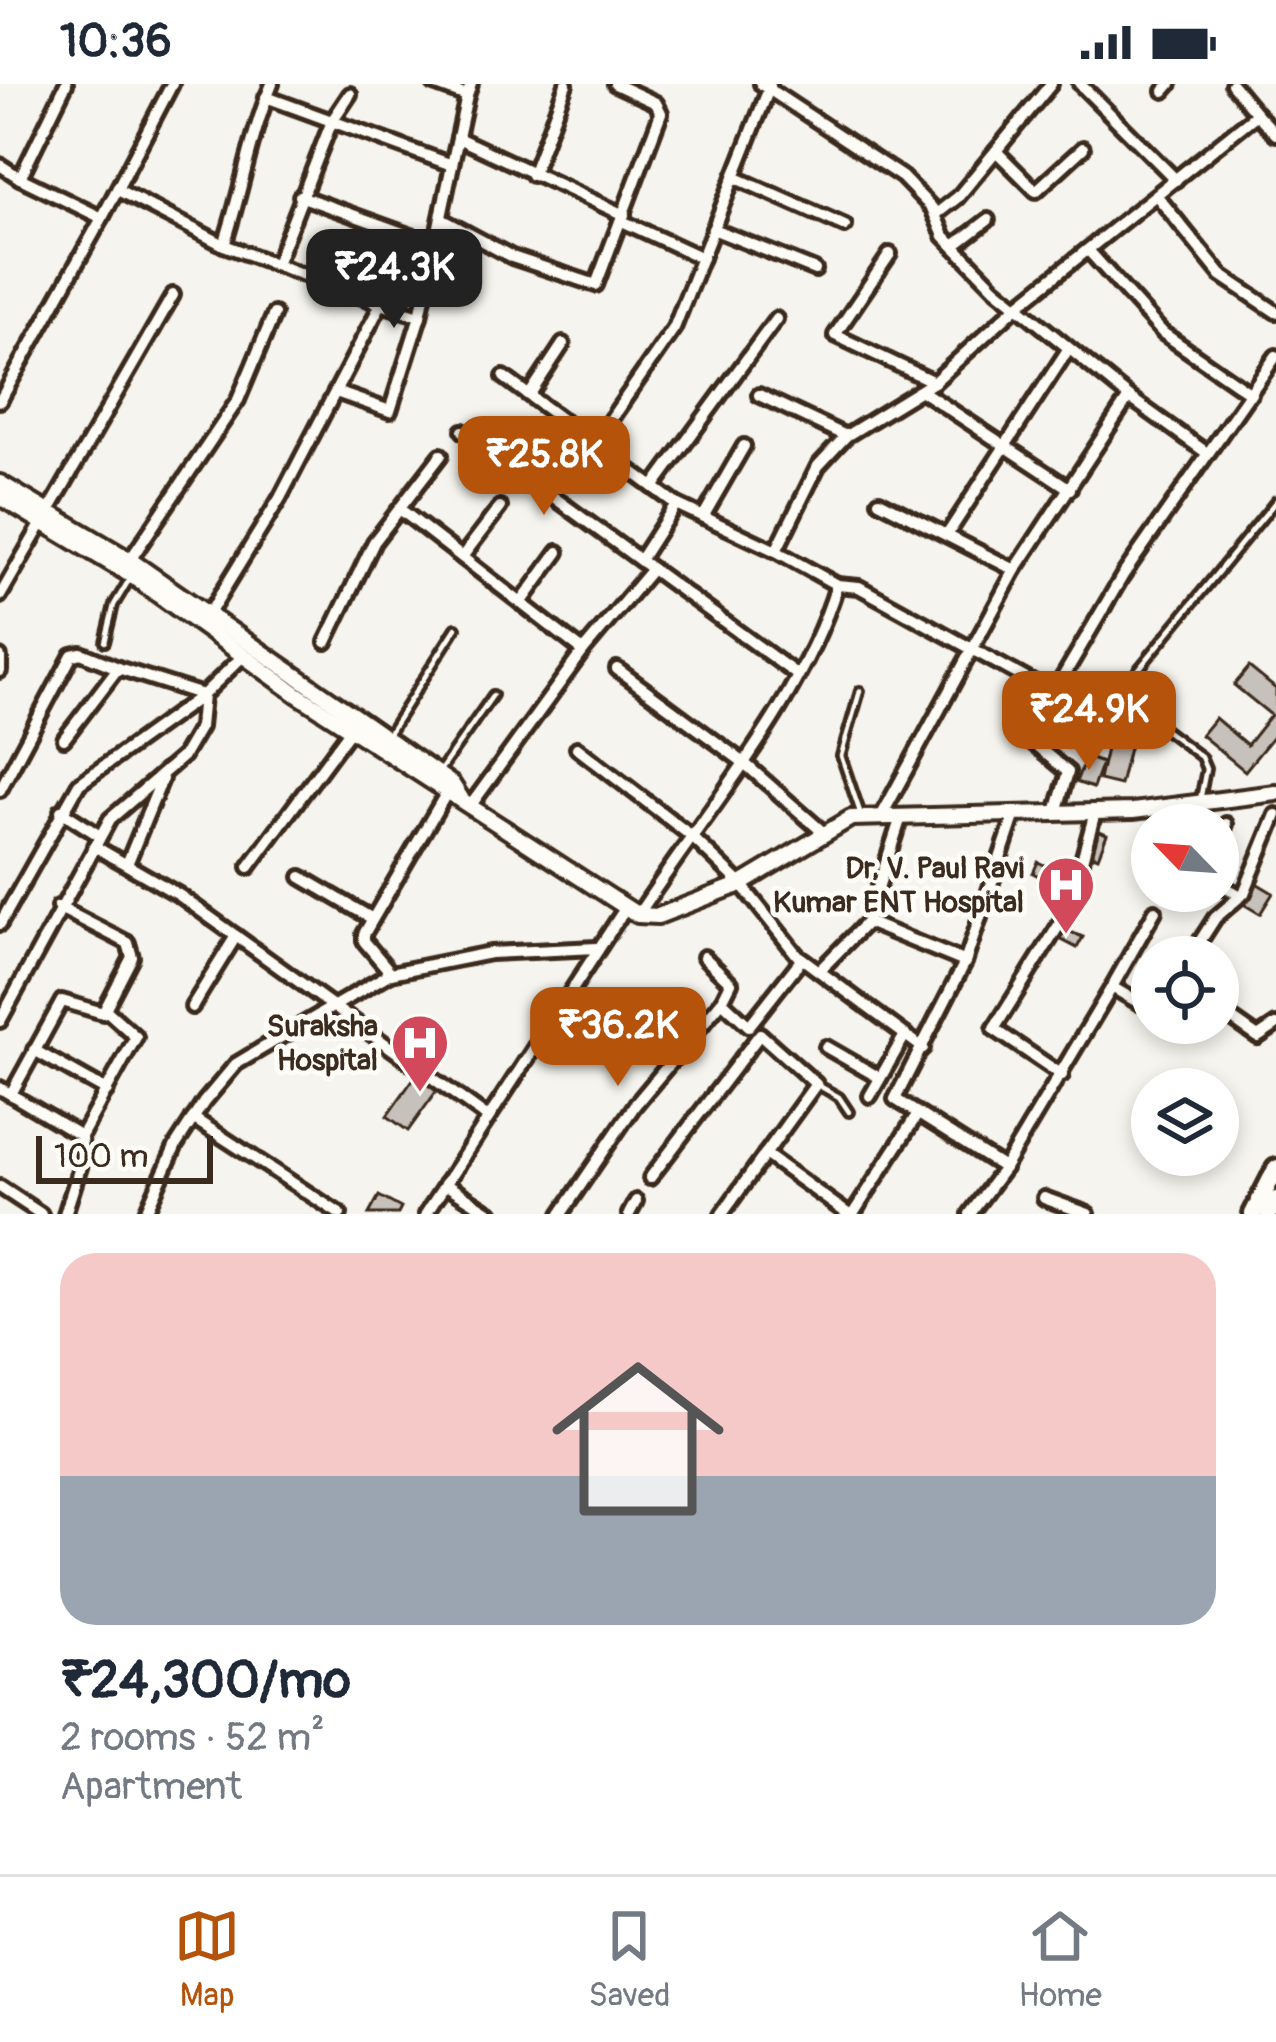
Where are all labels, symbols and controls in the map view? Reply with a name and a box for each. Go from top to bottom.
text: 10:36 [60,14,172,70]
pin: ₹24.3K [296,229,492,331]
text: ₹24.3K [333,243,455,292]
pin: ₹25.8K [446,416,642,518]
text: ₹25.8K [485,430,603,479]
pin: ₹24.9K [991,671,1187,773]
text: ₹24.9K [1029,685,1149,734]
north arrow [1131,804,1239,912]
map controls [1131,804,1239,1176]
place label: Dr. V. Paul Ravi Kumar ENT Hospital [773,850,1024,921]
hospital icon: Dr. V. Paul Ravi Kumar ENT Hospital [1035,854,1097,936]
button: locate [1131,936,1239,1044]
pin: ₹36.2K [520,987,716,1089]
text: ₹36.2K [557,1001,679,1050]
place label: Suraksha Hospital [267,1008,378,1079]
hospital icon: Suraksha Hospital [389,1012,451,1094]
button: layers [1131,1068,1239,1176]
scale bar [36,1130,213,1183]
text: 100 m [54,1136,148,1177]
icon: home [530,1331,746,1547]
text: ₹24,300/mo [60,1649,351,1713]
text: 2 rooms · 52 m² [60,1713,325,1762]
text: Apartment [60,1762,242,1811]
tab: Map [174,1903,240,2016]
tab: Saved [588,1903,670,2016]
tab: Home [1019,1903,1102,2016]

